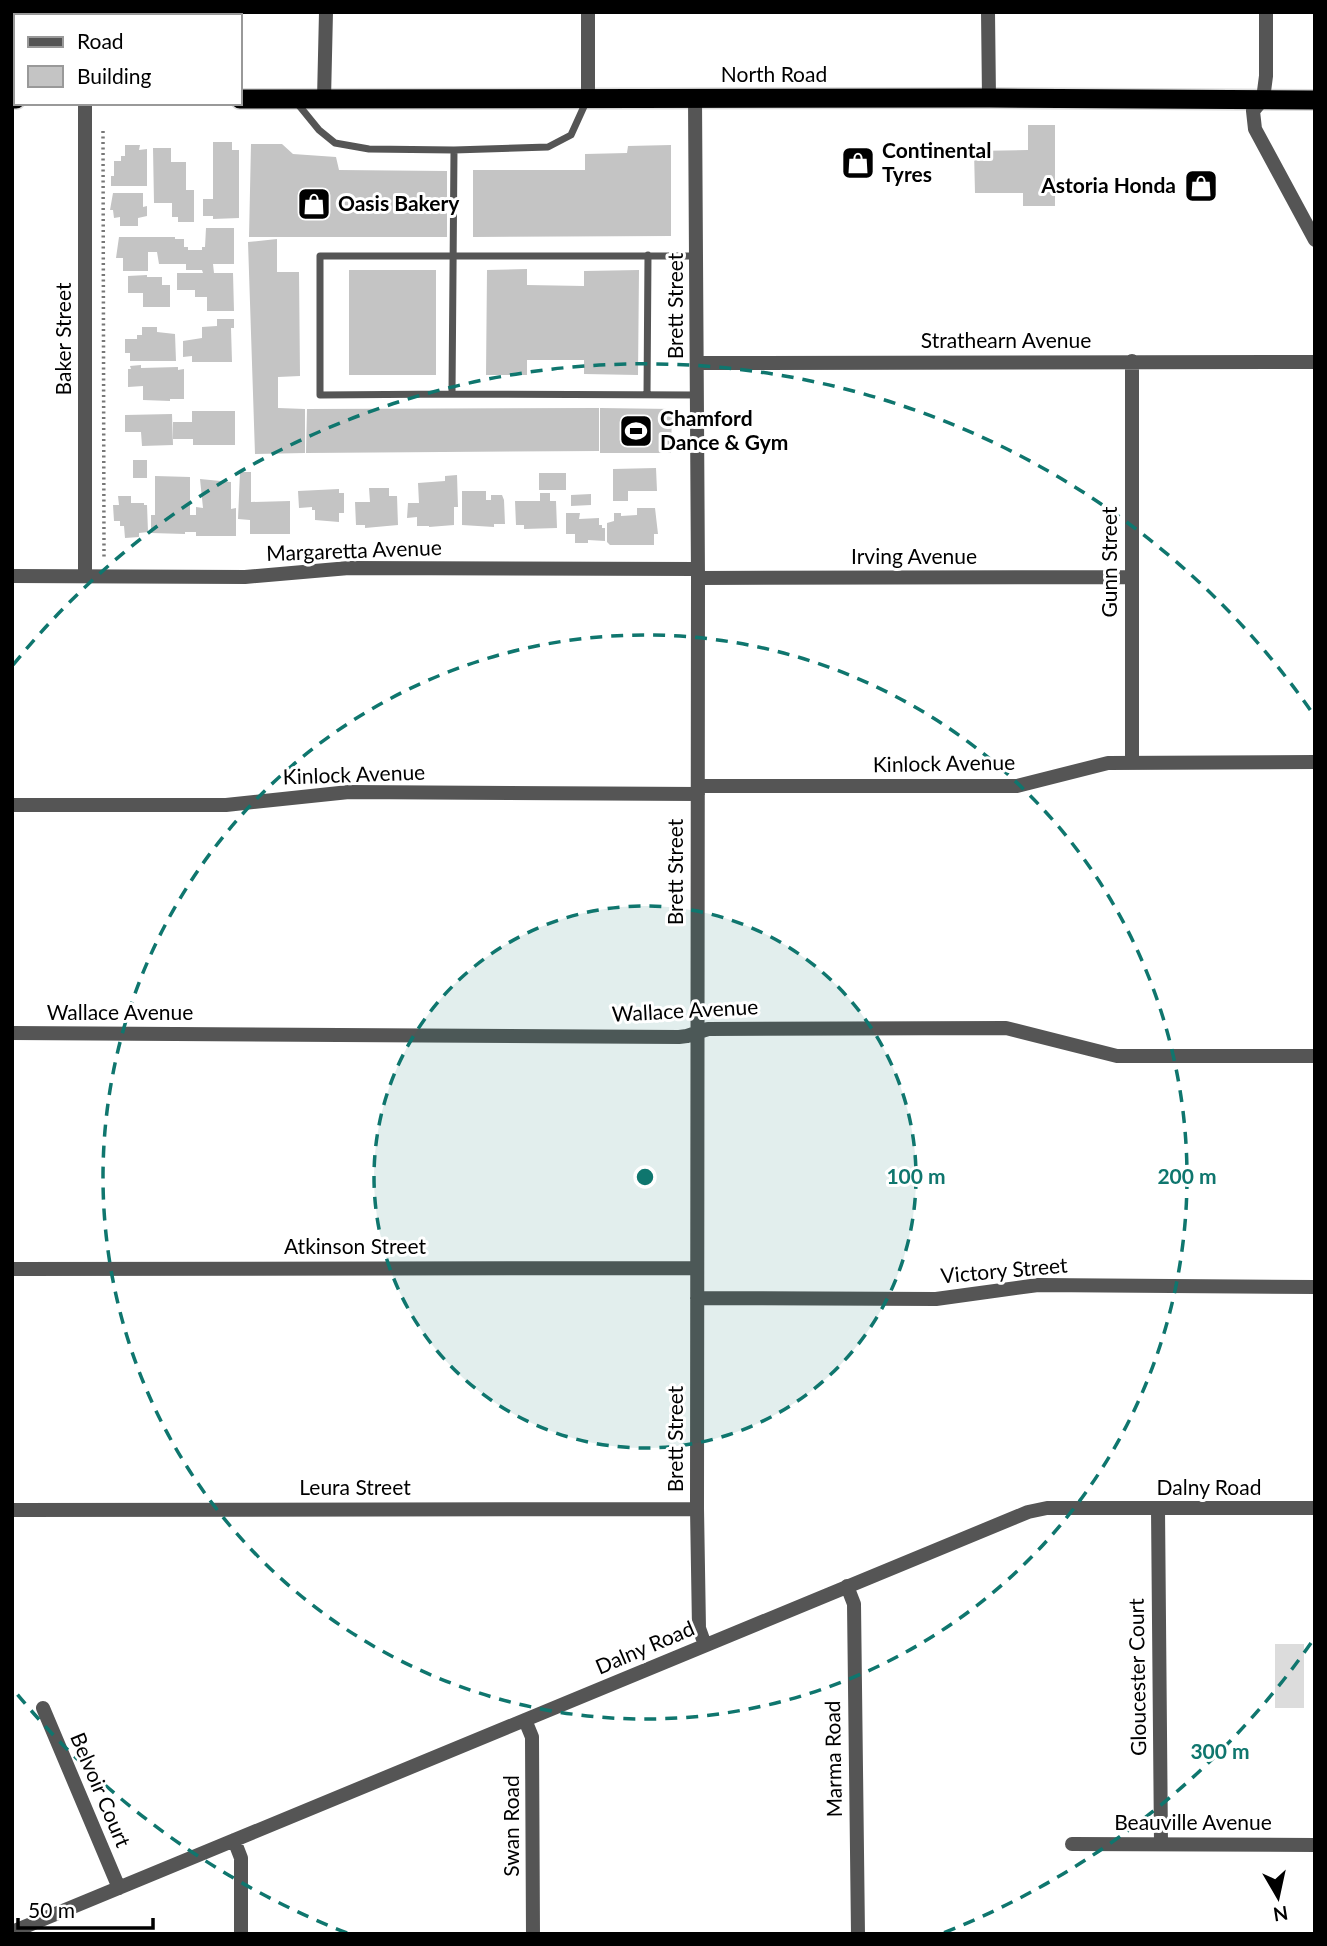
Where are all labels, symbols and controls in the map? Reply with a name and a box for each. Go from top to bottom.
legend [14,14,242,105]
text: Road [77,28,124,53]
street label: North Road [721,61,827,86]
text: Building [77,63,152,88]
place label: Continental Tyres [882,137,991,186]
shop icon: Continental Tyres [839,144,877,182]
shop icon: Astoria Honda [1182,167,1220,205]
place label: Astoria Honda [1040,172,1176,197]
shop icon: Oasis Bakery [295,185,333,223]
place label: Oasis Bakery [338,190,460,215]
street label: Brett Street [662,252,687,359]
street label: Baker Street [50,282,75,395]
street label: Strathearn Avenue [921,327,1091,352]
place label: Chamford Dance & Gym [660,405,788,454]
sports icon: Chamford Dance & Gym [617,412,655,450]
street label: Gunn Street [1096,506,1121,617]
street label: Margaretta Avenue [266,534,442,565]
street label: Irving Avenue [851,543,977,568]
street label: Kinlock Avenue [873,749,1015,776]
street label: Kinlock Avenue [282,759,426,788]
street label: Brett Street [662,818,687,925]
street label: Wallace Avenue [611,993,759,1026]
street label: Wallace Avenue [47,999,193,1024]
text: 100 m [886,1163,946,1188]
text: 200 m [1157,1163,1217,1188]
centre of rings [633,1165,657,1189]
street label: Atkinson Street [284,1233,426,1258]
street label: Victory Street [939,1251,1069,1288]
street label: Brett Street [662,1385,687,1492]
street label: Leura Street [299,1474,411,1499]
street label: Dalny Road [1157,1474,1261,1499]
street label: Gloucester Court [1123,1598,1150,1756]
street label: Dalny Road [591,1615,698,1679]
street label: Marma Road [819,1700,846,1818]
street label: Belvoir Court [66,1728,137,1851]
text: 300 m [1190,1738,1250,1763]
street label: Swan Road [498,1775,523,1877]
street label: Beauville Avenue [1114,1809,1272,1834]
north arrow [1243,1862,1313,1932]
scale bar [18,1886,152,1930]
text: 50 m [28,1897,75,1922]
text: N [1272,1902,1290,1927]

